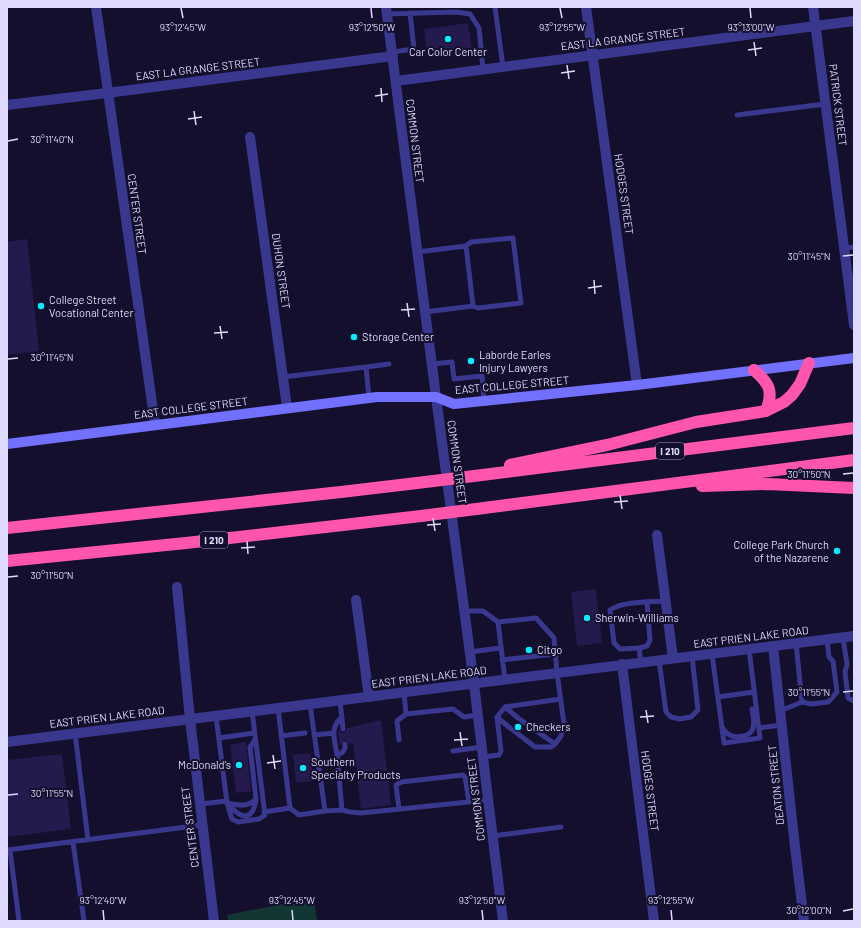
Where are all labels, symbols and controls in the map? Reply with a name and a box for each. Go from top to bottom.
text: 93°12'45"W [160,21,206,33]
text: 93°12'50"W [349,21,395,33]
text: 93°12'55"W [539,21,585,33]
text: 93°13'00"W [728,21,775,33]
street label: EAST LA GRANGE STREET [560,24,686,53]
marker: Car Color Center [443,34,453,44]
place label: Car Color Center [409,45,487,58]
street label: EAST LA GRANGE STREET [135,54,261,83]
street label: PATRICK STREET [827,63,850,147]
street label: COMMON STREET [404,98,427,184]
text: 30°11'40"N [30,133,74,145]
street label: HODGES STREET [612,153,637,235]
street label: CENTER STREET [125,173,150,255]
street label: DUHON STREET [270,232,293,310]
text: 30°11'45"N [788,250,830,262]
place label: College Street Vocational Center [49,293,133,319]
marker: College Street Vocational Center [36,301,46,311]
place label: Storage Center [362,330,434,343]
marker: Storage Center [349,332,359,342]
place label: Laborde Earles Injury Lawyers [479,348,551,374]
text: 30°11'45"N [31,351,73,363]
marker: Laborde Earles Injury Lawyers [466,356,476,366]
street label: EAST COLLEGE STREET [454,373,570,396]
street label: EAST COLLEGE STREET [133,394,249,421]
street label: COMMON STREET [445,419,470,505]
road number: I 210 [656,443,684,459]
text: 30°11'50"N [787,468,831,480]
road number: I 210 [200,532,228,548]
place label: College Park Church of the Nazarene [734,538,829,564]
marker: College Park Church of the Nazarene [832,546,842,556]
text: 30°11'50"N [30,569,74,581]
place label: Sherwin-Williams [595,611,679,624]
marker: Sherwin-Williams [582,613,592,623]
street label: EAST PRIEN LAKE ROAD [693,623,809,650]
place label: Citgo [537,643,562,656]
marker: Citgo [524,645,534,655]
street label: EAST PRIEN LAKE ROAD [371,663,487,690]
text: 30°11'55"N [788,686,830,698]
street label: EAST PRIEN LAKE ROAD [49,703,165,730]
place label: Checkers [526,720,571,733]
marker: Checkers [513,722,523,732]
street label: DEATON STREET [765,744,786,826]
street label: HODGES STREET [639,750,662,832]
place label: Southern Specialty Products [311,755,401,781]
street label: COMMON STREET [464,756,487,842]
place label: McDonald's [178,758,231,771]
marker: McDonald's [234,760,244,770]
marker: Southern Specialty Products [298,763,308,773]
street label: CENTER STREET [178,786,201,868]
text: 30°11'55"N [31,787,73,799]
text: 93°12'40"W [80,894,127,906]
text: 93°12'45"W [269,894,315,906]
text: 93°12'50"W [459,894,505,906]
text: 93°12'55"W [648,894,694,906]
text: 30°12'00"N [786,904,832,916]

